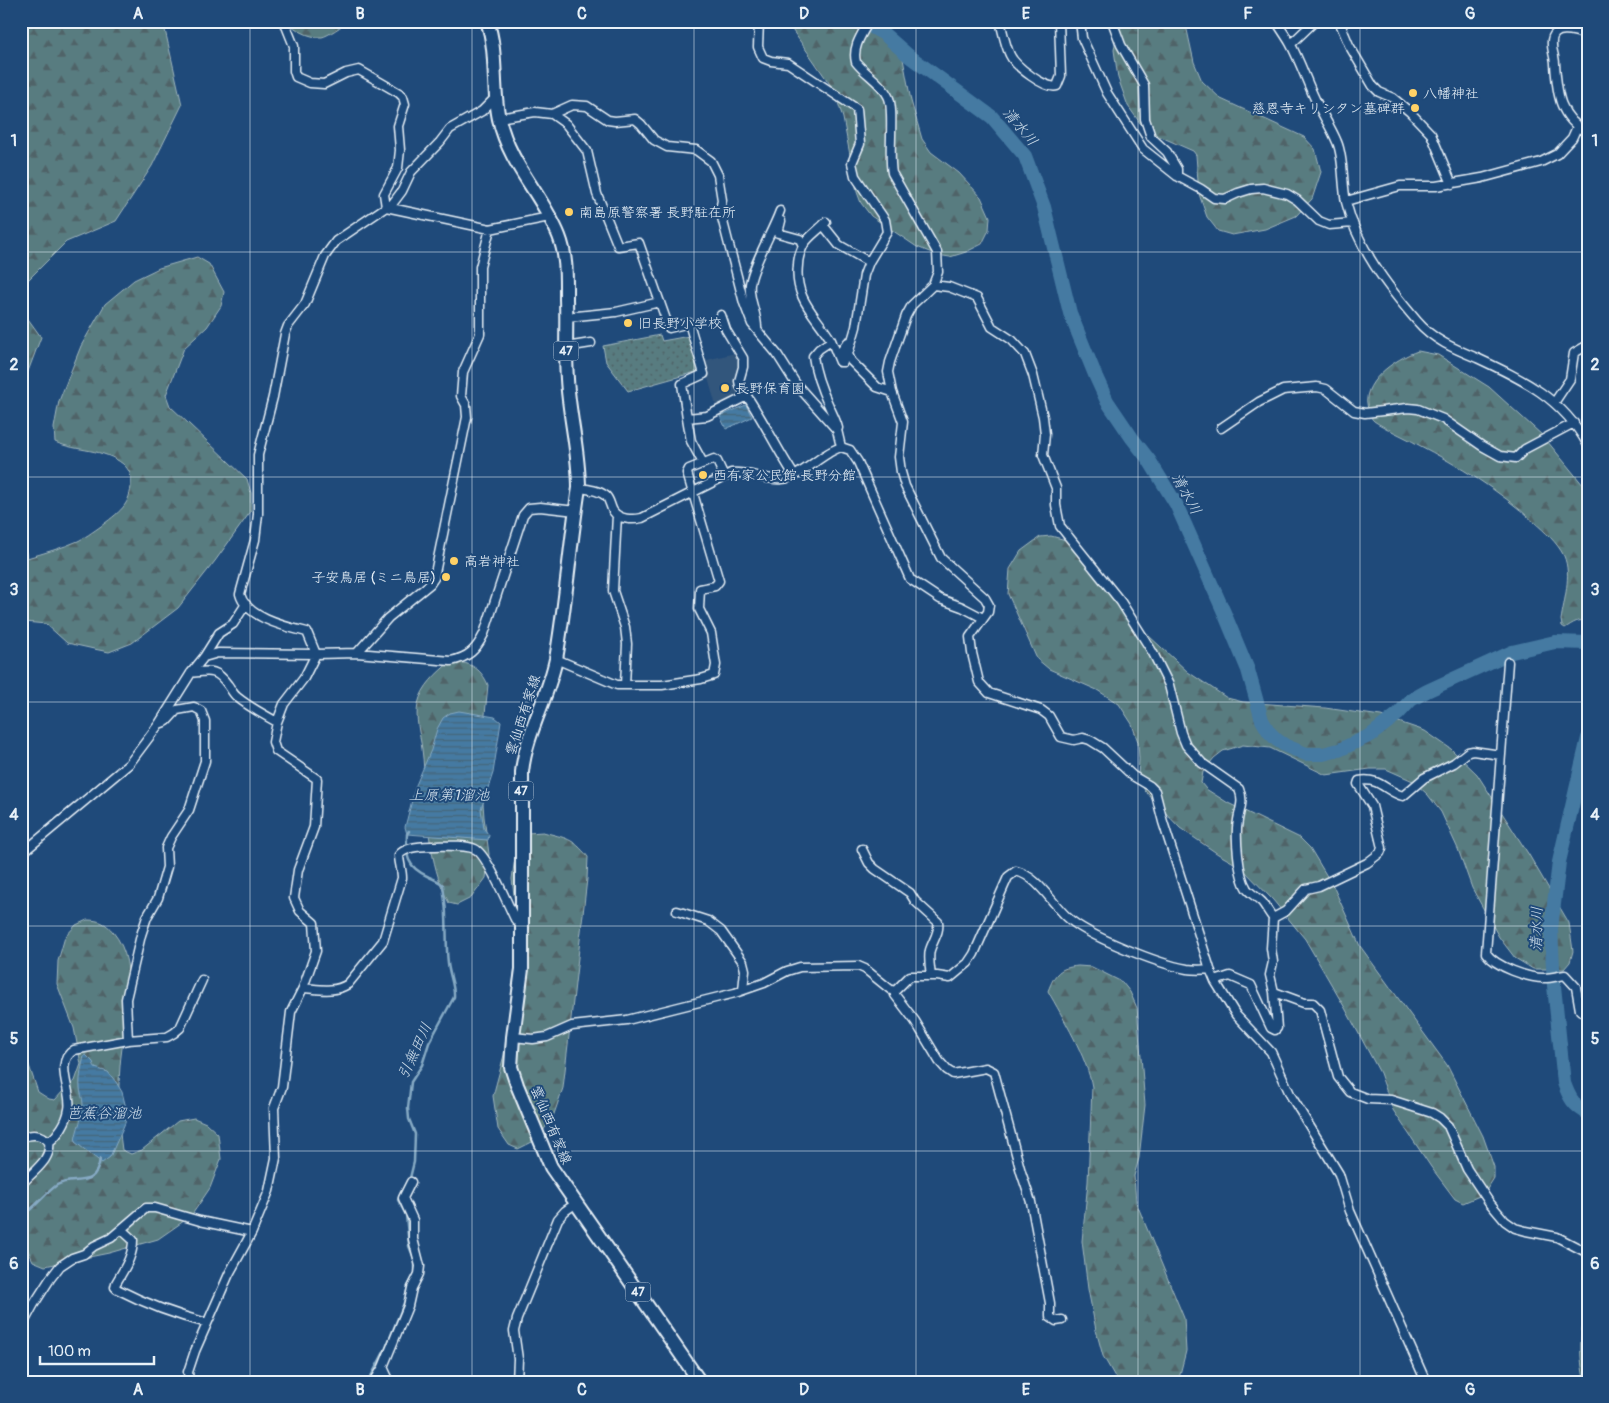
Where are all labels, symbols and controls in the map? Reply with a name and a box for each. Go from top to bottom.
text: A [133,4,144,24]
text: B [355,4,365,24]
text: C [577,4,587,24]
text: D [799,4,809,24]
text: E [1022,4,1031,24]
text: F [1243,4,1253,24]
text: G [1465,4,1476,24]
place label: 八幡神社 [1423,85,1479,102]
marker: 八幡神社 [1407,87,1419,99]
place label: 慈恩寺キリシタン墓碑群 [1252,100,1405,117]
marker: 慈恩寺キリシタン墓碑群 [1409,102,1421,114]
water label: 清水川 [998,104,1042,150]
text: 1 [11,131,17,151]
text: 1 [1592,131,1598,151]
place label: 南島原警察署 長野駐在所 [579,204,736,221]
marker: 南島原警察署 長野駐在所 [563,206,575,218]
place label: 旧長野小学校 [638,315,722,332]
marker: 旧長野小学校 [622,317,634,329]
road number: 47 [554,342,578,361]
text: 2 [10,355,19,375]
text: 2 [1591,355,1600,375]
place label: 長野保育園 [735,380,805,397]
marker: 長野保育園 [719,382,731,394]
place label: 西有家公民館 長野分館 [713,467,856,484]
marker: 西有家公民館 長野分館 [697,469,709,481]
water label: 清水川 [1167,470,1205,518]
place label: 高岩神社 [464,553,520,570]
marker: 高岩神社 [448,555,460,567]
place label: 子安鳥居 (ミニ鳥居) [312,569,436,586]
marker: 子安鳥居 (ミニ鳥居) [440,571,452,583]
text: 3 [10,580,19,600]
text: 3 [1591,580,1600,600]
street label: 雲仙西有家線 [502,672,544,758]
road number: 47 [508,781,534,800]
water label: 上原第1溜池 [409,786,490,805]
text: 4 [9,805,19,825]
text: 4 [1590,805,1600,825]
water label: 清水川 [1527,906,1547,952]
water label: 引無田川 [394,1020,436,1082]
text: 5 [10,1029,19,1049]
text: 5 [1591,1029,1600,1049]
street label: 雲仙西有家線 [527,1083,575,1167]
water label: 芭蕉谷溜池 [66,1104,142,1123]
text: 6 [9,1254,19,1274]
text: 6 [1590,1254,1600,1274]
road number: 47 [626,1282,650,1301]
scale bar [40,1333,154,1365]
text: 100 m [48,1342,91,1361]
text: A [133,1380,144,1400]
text: B [355,1380,365,1400]
text: C [577,1380,587,1400]
text: D [799,1380,809,1400]
text: E [1022,1380,1031,1400]
text: F [1243,1380,1253,1400]
text: G [1465,1380,1476,1400]

